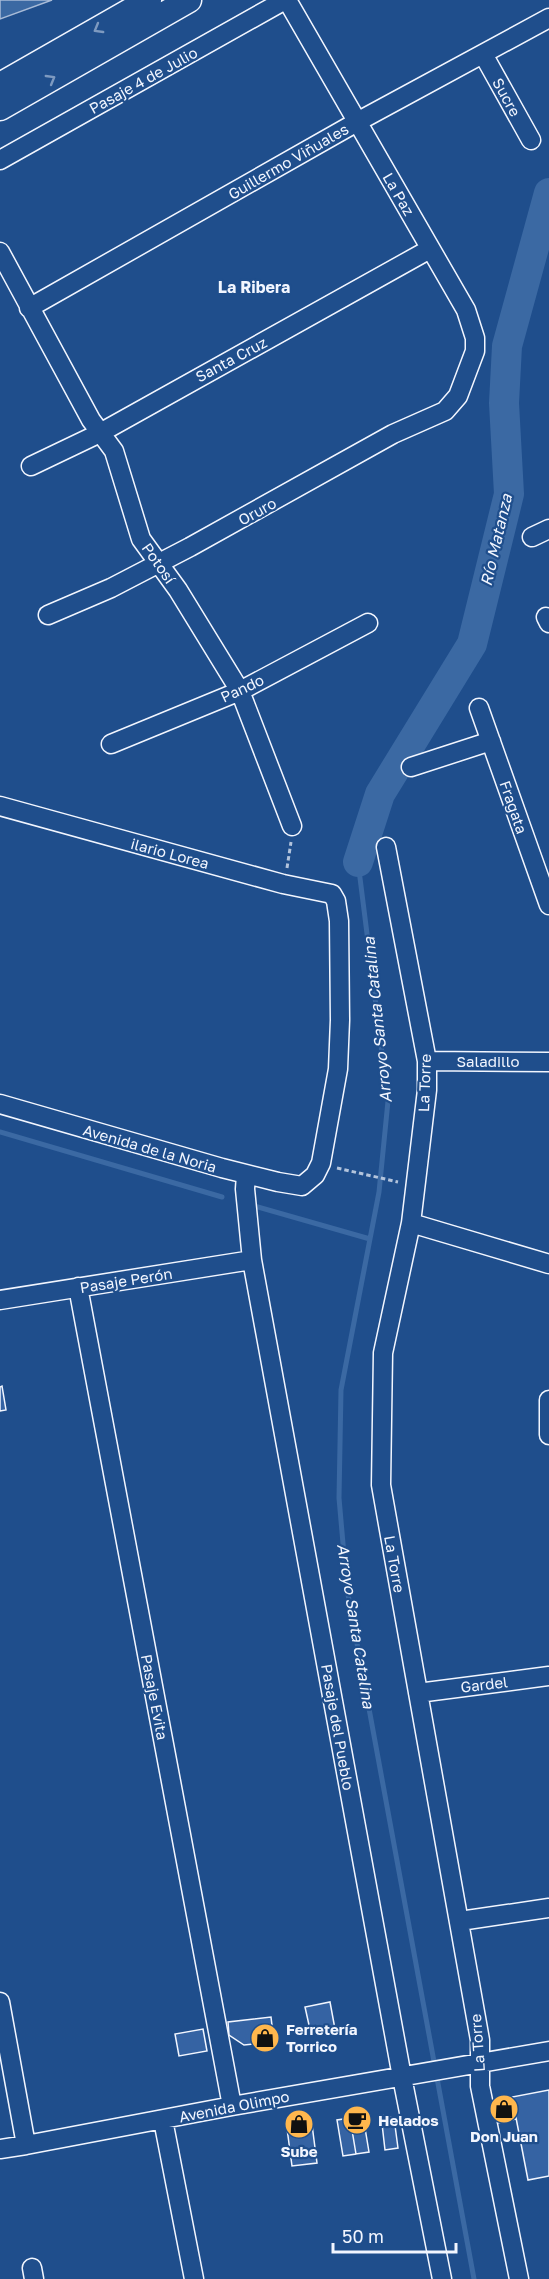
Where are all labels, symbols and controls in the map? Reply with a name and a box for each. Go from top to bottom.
one-way arrow [94,22,105,33]
street label: Pasaje 4 de Julio [86,43,200,117]
one-way arrow [45,75,55,86]
street label: Sucre [489,75,525,120]
street label: Guillermo Viñuales [225,119,351,203]
street label: La Paz [380,169,419,219]
district label: La Ribera [218,277,290,297]
street label: Santa Cruz [192,333,270,385]
water label: Río Matanza [476,491,517,588]
street label: Oruro [235,493,279,529]
street label: Potosí [139,539,180,588]
street label: Pando [218,670,266,706]
street label: Fragata [497,778,531,836]
street label: ilario Lorea [129,834,211,872]
water label: Arroyo Santa Catalina [358,935,396,1104]
street label: Saladillo [456,1052,520,1070]
street label: La Torre [414,1053,434,1112]
street label: Avenida de la Noria [81,1120,219,1176]
street label: Pasaje Perón [78,1264,174,1296]
street label: La Torre [381,1534,409,1594]
water label: Arroyo Santa Catalina [333,1542,379,1711]
street label: Pasaje Evita [138,1653,172,1741]
street label: Pasaje del Pueblo [318,1662,358,1792]
street label: Gardel [459,1672,509,1696]
street label: La Torre [466,2013,488,2073]
place label: Ferretería Torrico [286,2020,358,2055]
shop icon: Ferretería Torrico [249,2022,281,2054]
street label: Avenida Olimpo [177,2086,291,2126]
shop icon: Don Juan [488,2093,520,2125]
cafe icon: Helados [341,2104,373,2136]
shop icon: Sube [283,2108,315,2140]
place label: Helados [378,2111,439,2129]
place label: Don Juan [470,2127,538,2145]
place label: Sube [280,2142,318,2160]
scale bar [333,2216,456,2254]
text: 50 m [342,2225,384,2247]

